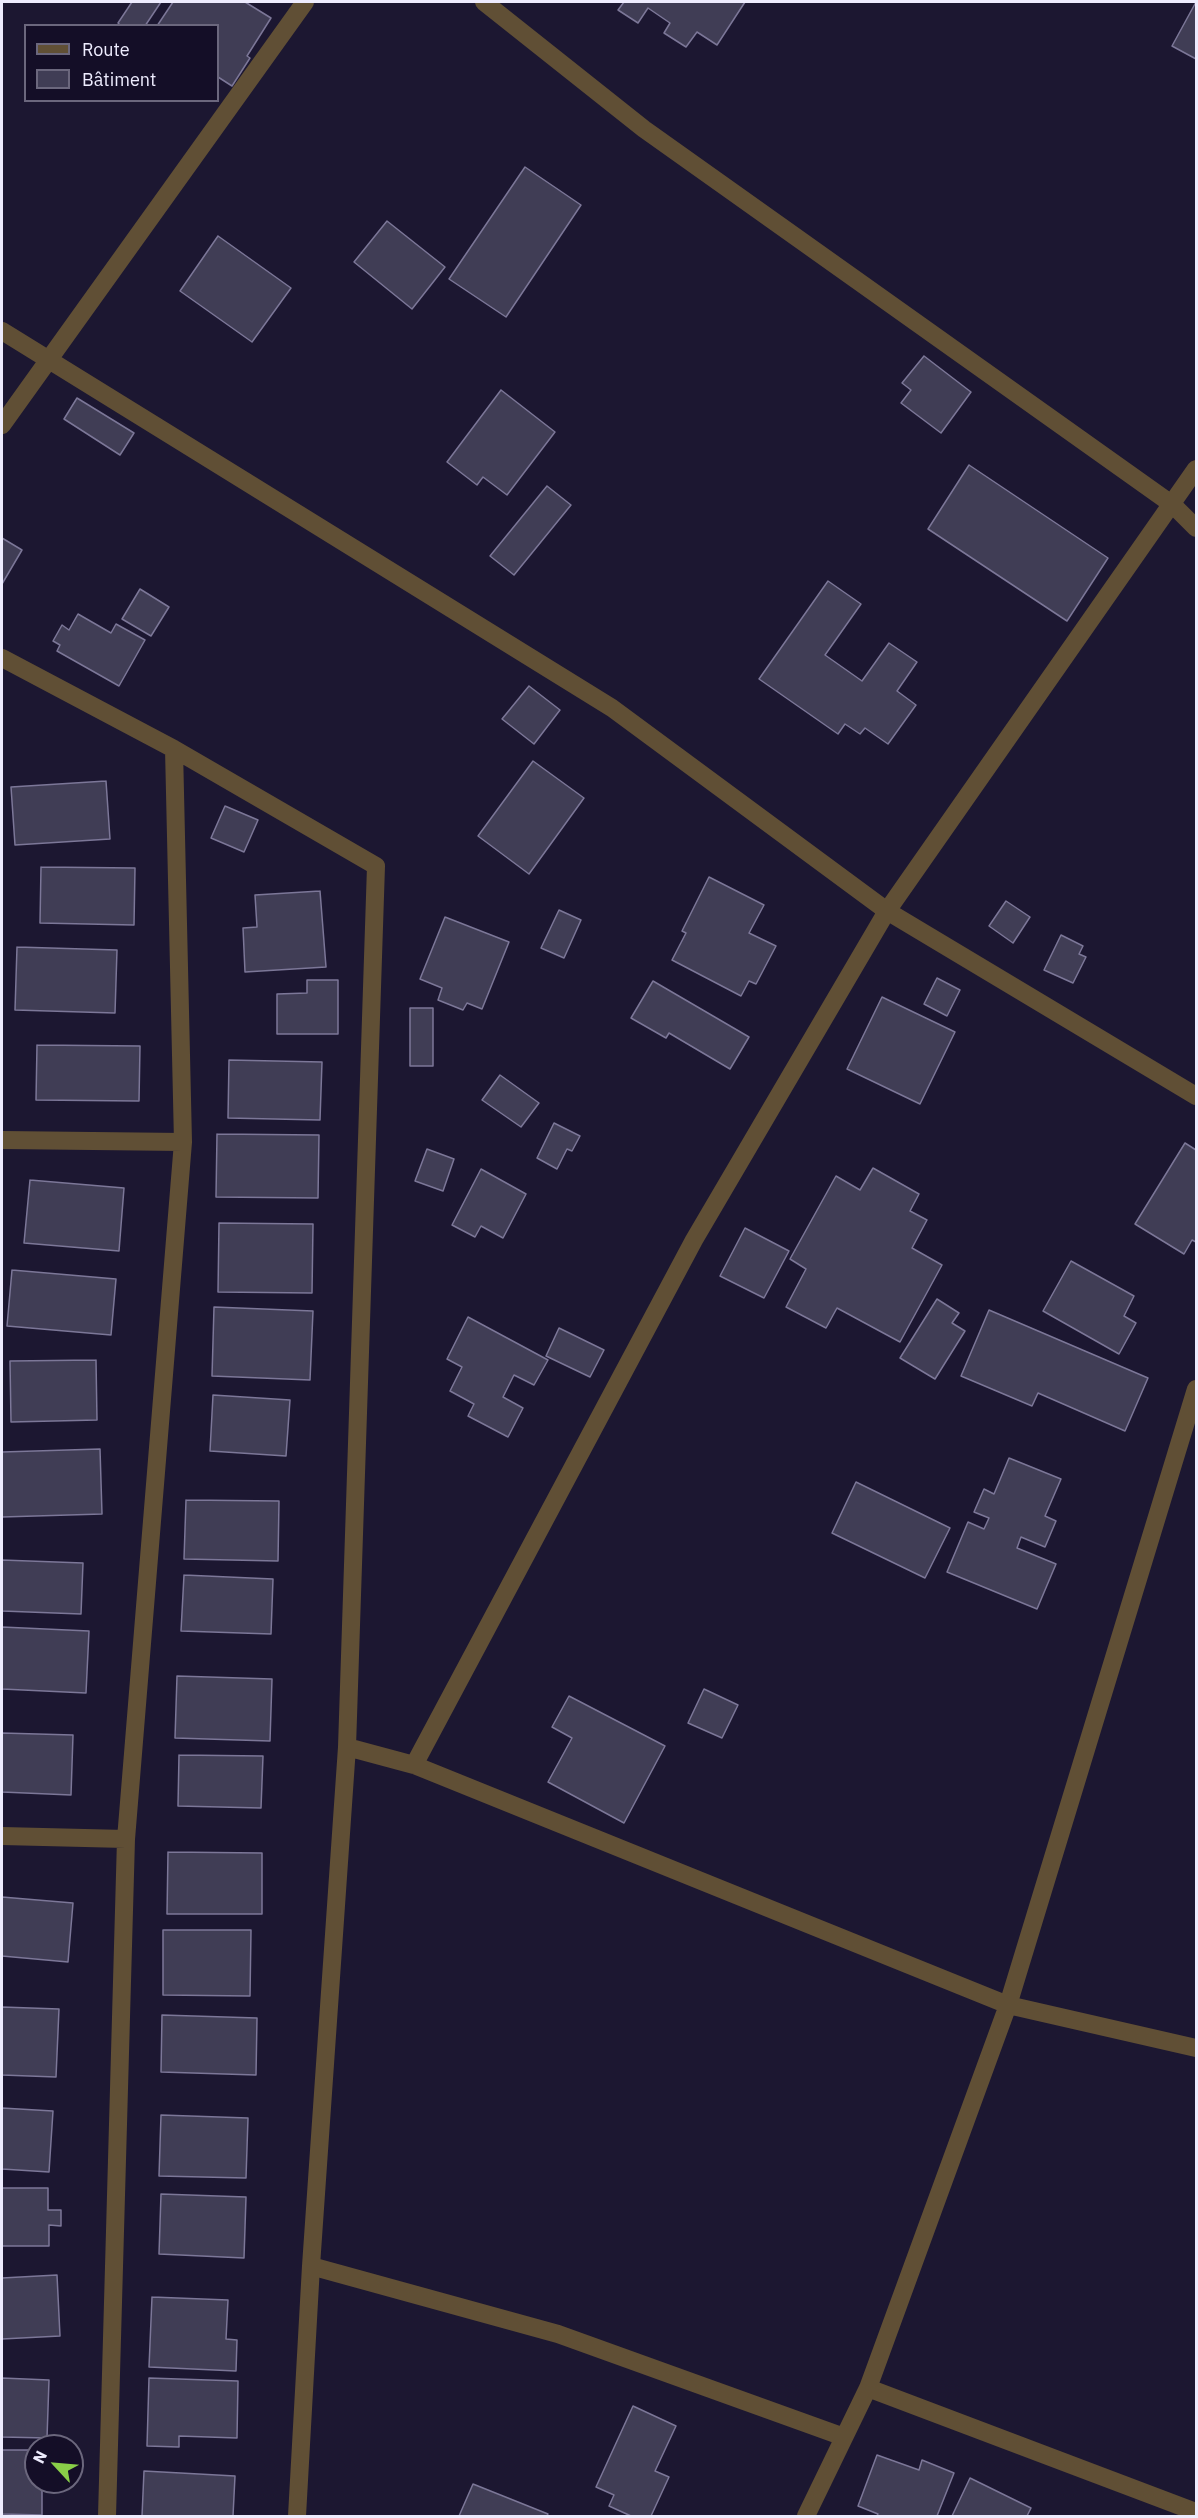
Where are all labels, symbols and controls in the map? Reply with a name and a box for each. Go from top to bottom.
legend [24,24,219,102]
text: Route [82,38,130,61]
text: Bâtiment [82,68,156,91]
north arrow [24,2434,84,2494]
text: N [28,2447,51,2467]

